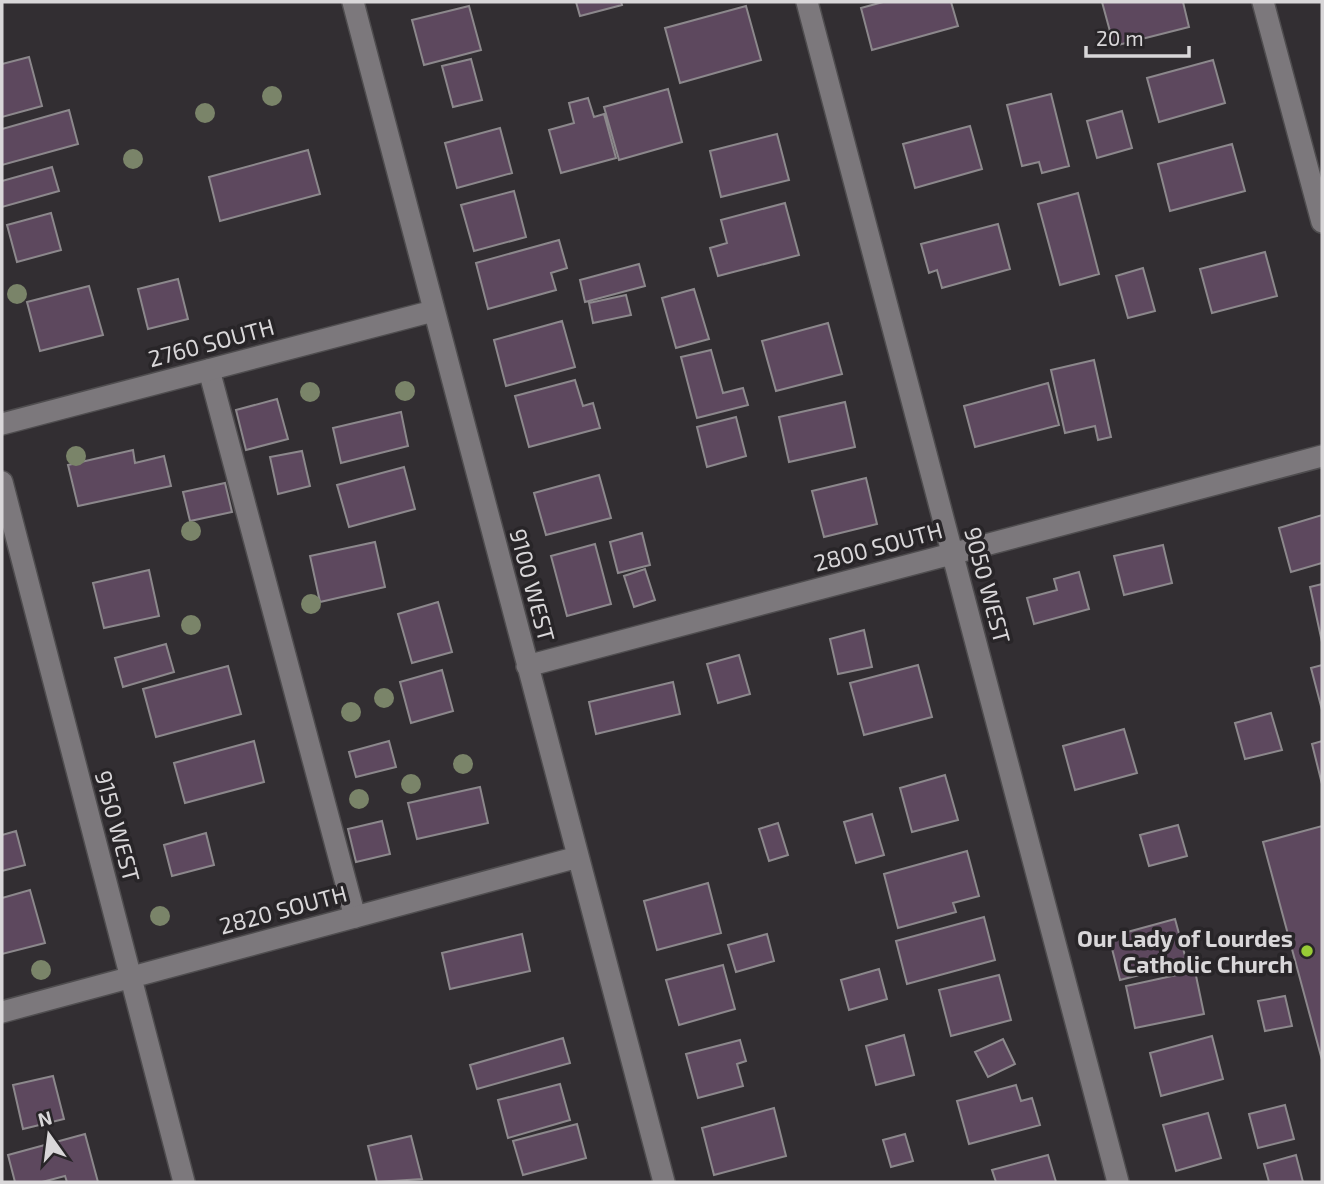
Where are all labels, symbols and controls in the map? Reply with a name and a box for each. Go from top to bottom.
scale bar [1086,14,1189,58]
text: 20 m [1096,25,1144,50]
street label: 2760 SOUTH [145,312,277,372]
street label: 2800 SOUTH [811,515,945,577]
street label: 9050 WEST [959,524,1017,646]
street label: 9100 WEST [504,525,562,645]
street label: 9150 WEST [90,767,146,885]
street label: 2820 SOUTH [216,879,350,939]
place label: Our Lady of Lourdes Catholic Church [1077,924,1293,978]
marker: Our Lady of Lourdes Catholic Church [1299,943,1315,959]
north arrow [14,1100,84,1170]
text: N [35,1105,54,1131]

